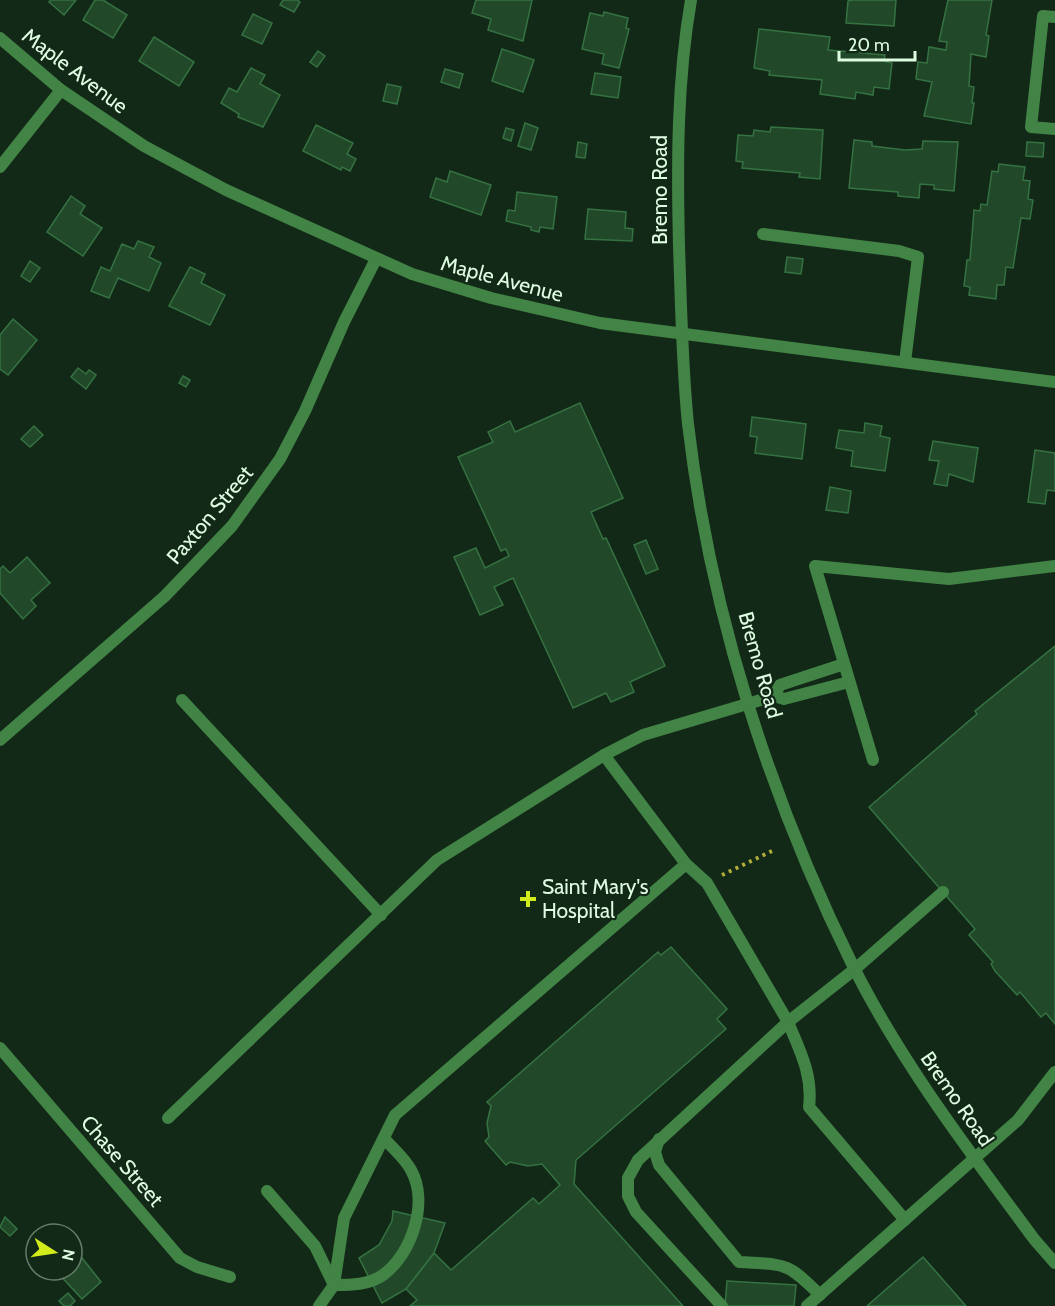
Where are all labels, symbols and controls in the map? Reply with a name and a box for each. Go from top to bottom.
street label: Maple Avenue [18,23,133,119]
scale bar [839,24,916,62]
text: 20 m [848,34,890,56]
street label: Bremo Road [647,135,672,245]
street label: Maple Avenue [438,250,566,307]
street label: Paxton Street [161,460,258,569]
street label: Bremo Road [733,609,788,721]
place label: Saint Mary's Hospital [542,874,649,923]
marker: Saint Mary's Hospital [519,890,537,908]
street label: Bremo Road [916,1047,999,1151]
street label: Chase Street [76,1110,169,1211]
north arrow [24,1222,84,1282]
text: N [58,1248,79,1263]

